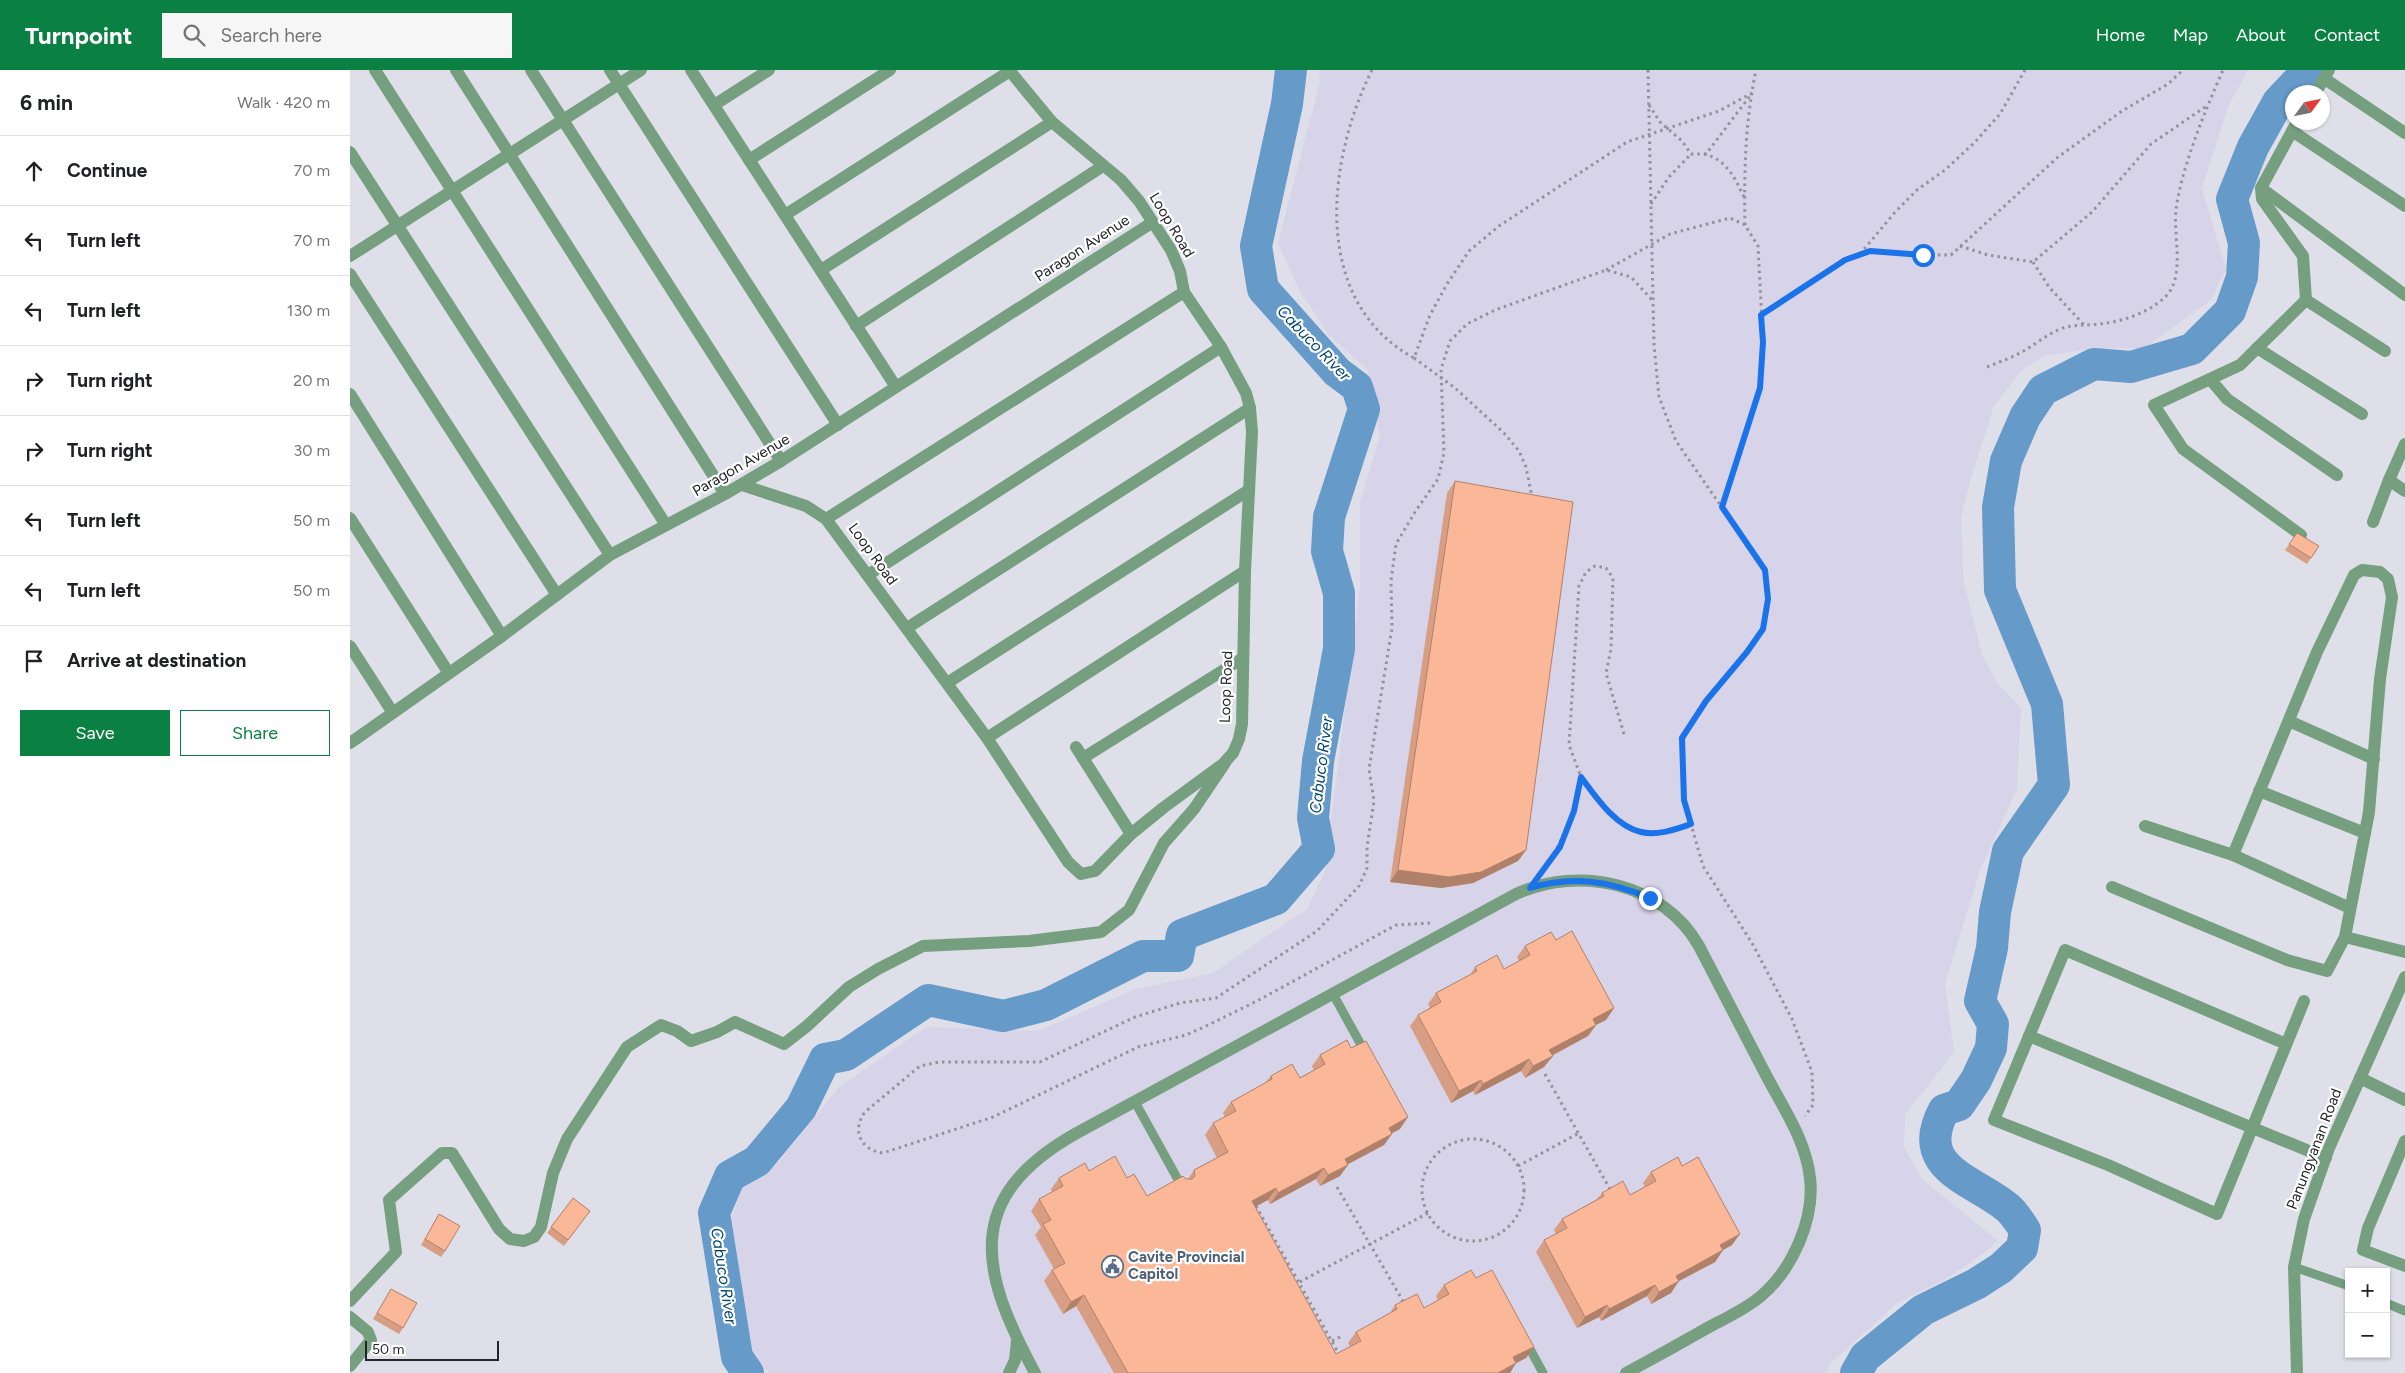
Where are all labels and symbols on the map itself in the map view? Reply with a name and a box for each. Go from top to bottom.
north arrow [2285,85,2330,130]
street label: Loop Road [1146,189,1198,261]
street label: Paragon Avenue [1031,211,1133,285]
route start [1912,244,1935,267]
water label: Cabuco River [1273,301,1355,385]
street label: Paragon Avenue [689,430,793,500]
street label: Loop Road [844,519,902,589]
street label: Loop Road [1216,651,1236,723]
water label: Cabuco River [1306,715,1336,814]
route end [1639,887,1662,910]
street label: Panungyanan Road [2283,1086,2345,1212]
water label: Cabuco River [707,1226,741,1326]
place label: Cavite Provincial Capitol [1128,1248,1244,1283]
public building icon: Cavite Provincial Capitol [1100,1254,1124,1278]
scale bar [365,1338,499,1361]

